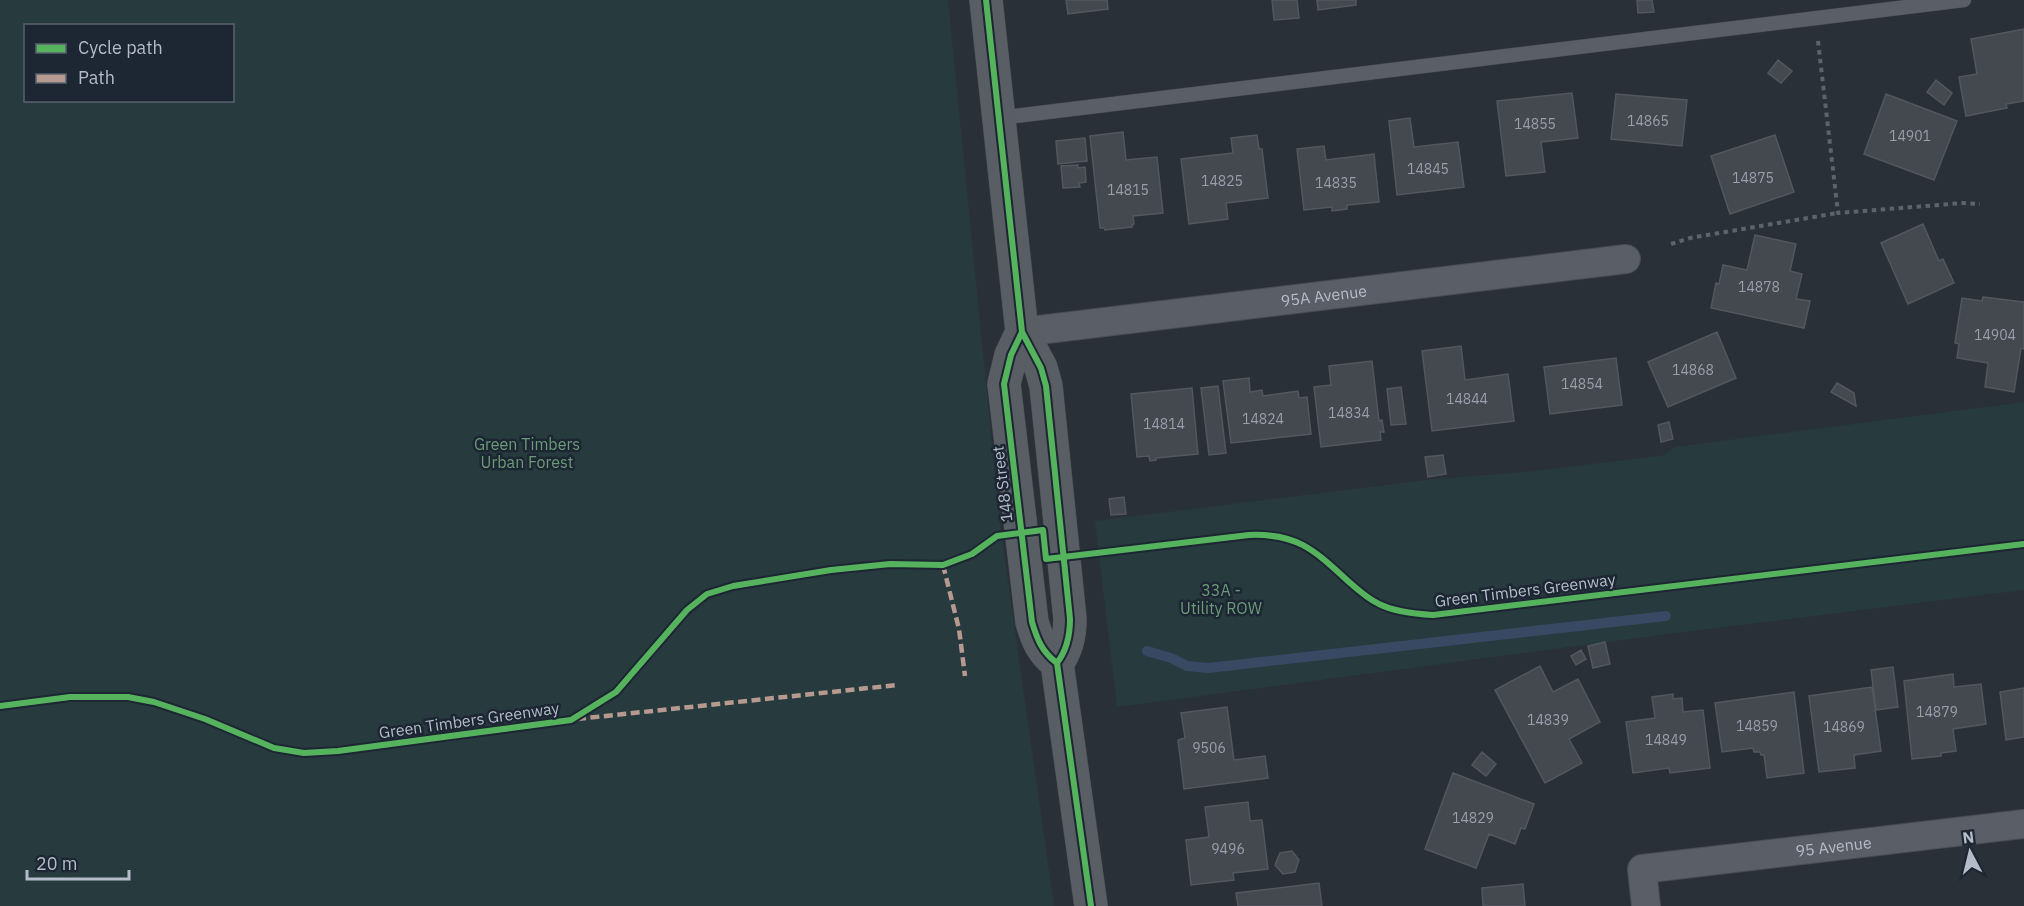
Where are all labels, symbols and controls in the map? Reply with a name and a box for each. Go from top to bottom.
legend [24,24,234,102]
text: Cycle path [78,36,163,59]
text: Path [78,66,115,89]
house number: 14865 [1627,112,1669,130]
house number: 14855 [1514,115,1556,133]
house number: 14901 [1889,127,1931,145]
house number: 14845 [1407,160,1449,178]
house number: 14875 [1732,169,1774,187]
house number: 14825 [1201,172,1243,190]
house number: 14835 [1315,174,1357,192]
house number: 14815 [1107,181,1149,199]
house number: 14878 [1738,278,1780,296]
street label: 95A Avenue [1280,280,1368,311]
house number: 14904 [1974,326,2016,344]
house number: 14868 [1672,361,1714,379]
house number: 14854 [1561,375,1603,393]
house number: 14844 [1446,390,1488,408]
house number: 14834 [1328,404,1370,422]
house number: 14824 [1242,410,1284,428]
house number: 14814 [1143,415,1185,433]
park label: Green Timbers Urban Forest [474,434,580,472]
street label: 148 Street [987,445,1017,523]
street label: Green Timbers Greenway [1433,569,1617,611]
park label: 33A - Utility ROW [1180,580,1262,618]
street label: Green Timbers Greenway [377,697,561,743]
house number: 14879 [1916,703,1958,721]
house number: 14839 [1527,711,1569,729]
house number: 14859 [1736,717,1778,735]
house number: 14869 [1823,718,1865,736]
house number: 14849 [1645,731,1687,749]
house number: 9506 [1192,739,1226,757]
house number: 14829 [1452,809,1494,827]
north arrow [1940,822,2000,882]
text: N [1961,826,1975,848]
street label: 95 Avenue [1794,832,1873,861]
house number: 9496 [1211,840,1245,858]
scale bar [27,843,129,881]
text: 20 m [36,852,78,875]

